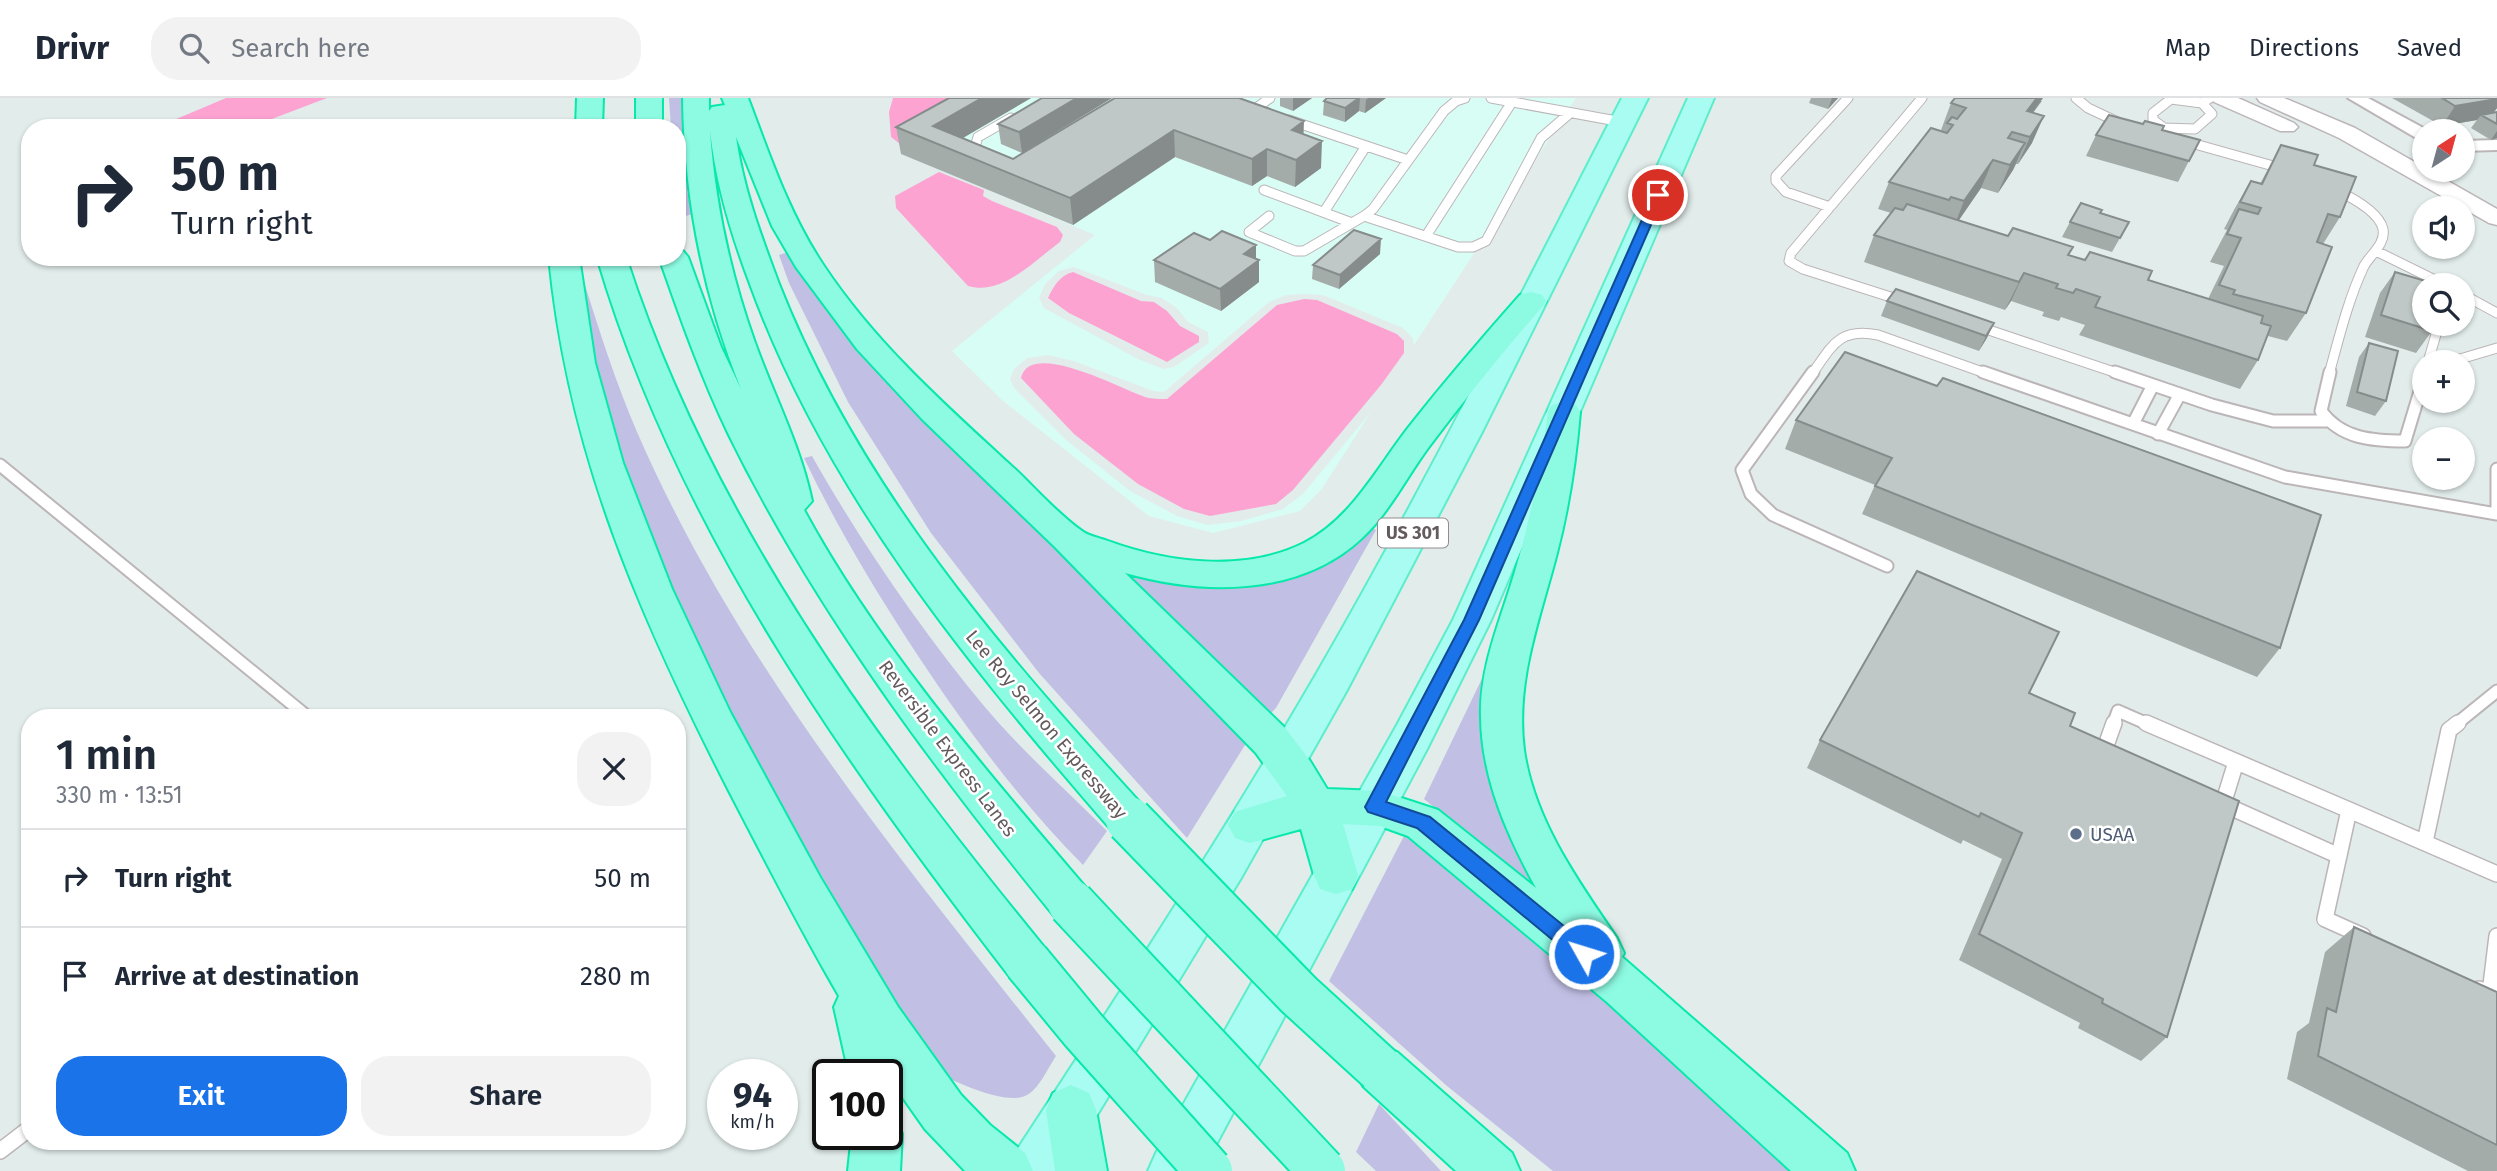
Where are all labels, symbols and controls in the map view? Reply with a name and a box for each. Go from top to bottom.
search box [151,17,641,80]
text: Drivr [35,28,109,68]
icon: search [175,29,213,67]
text: Search here [231,33,370,64]
text: Map [2165,34,2211,62]
text: Directions [2249,34,2359,62]
text: Saved [2397,34,2462,62]
north arrow [2412,119,2474,182]
map controls [2412,119,2475,490]
text: 50 m [171,144,279,203]
icon: right [56,147,147,238]
pin [1628,165,1688,225]
icon: arrive [1639,176,1677,214]
button: sound [2412,196,2475,259]
text: Turn right [171,204,313,242]
button: search [2412,273,2475,336]
button: + [2412,350,2475,413]
button: − [2412,427,2475,490]
road number: US 301 [1378,519,1448,548]
street label: Lee Roy Selmon Expressway [961,625,1133,824]
street label: Reversible Express Lanes [874,656,1022,841]
text: 1 min [56,730,157,780]
button: close [577,732,651,806]
text: 330 m · 13:51 [56,781,183,809]
place label: USAA [2090,823,2135,846]
marker: USAA [2068,826,2084,842]
icon: right [56,859,94,897]
text: Turn right [115,863,232,894]
text: 50 m [594,863,651,894]
position arrow [1547,917,1621,991]
icon: arrive [56,957,94,995]
text: Arrive at destination [115,961,359,992]
text: 280 m [580,961,651,992]
button: Exit [56,1056,347,1136]
button: Share [361,1056,651,1136]
speed limit sign: 100 [812,1059,903,1150]
text: 94 [733,1074,772,1116]
text: km/h [730,1111,775,1133]

